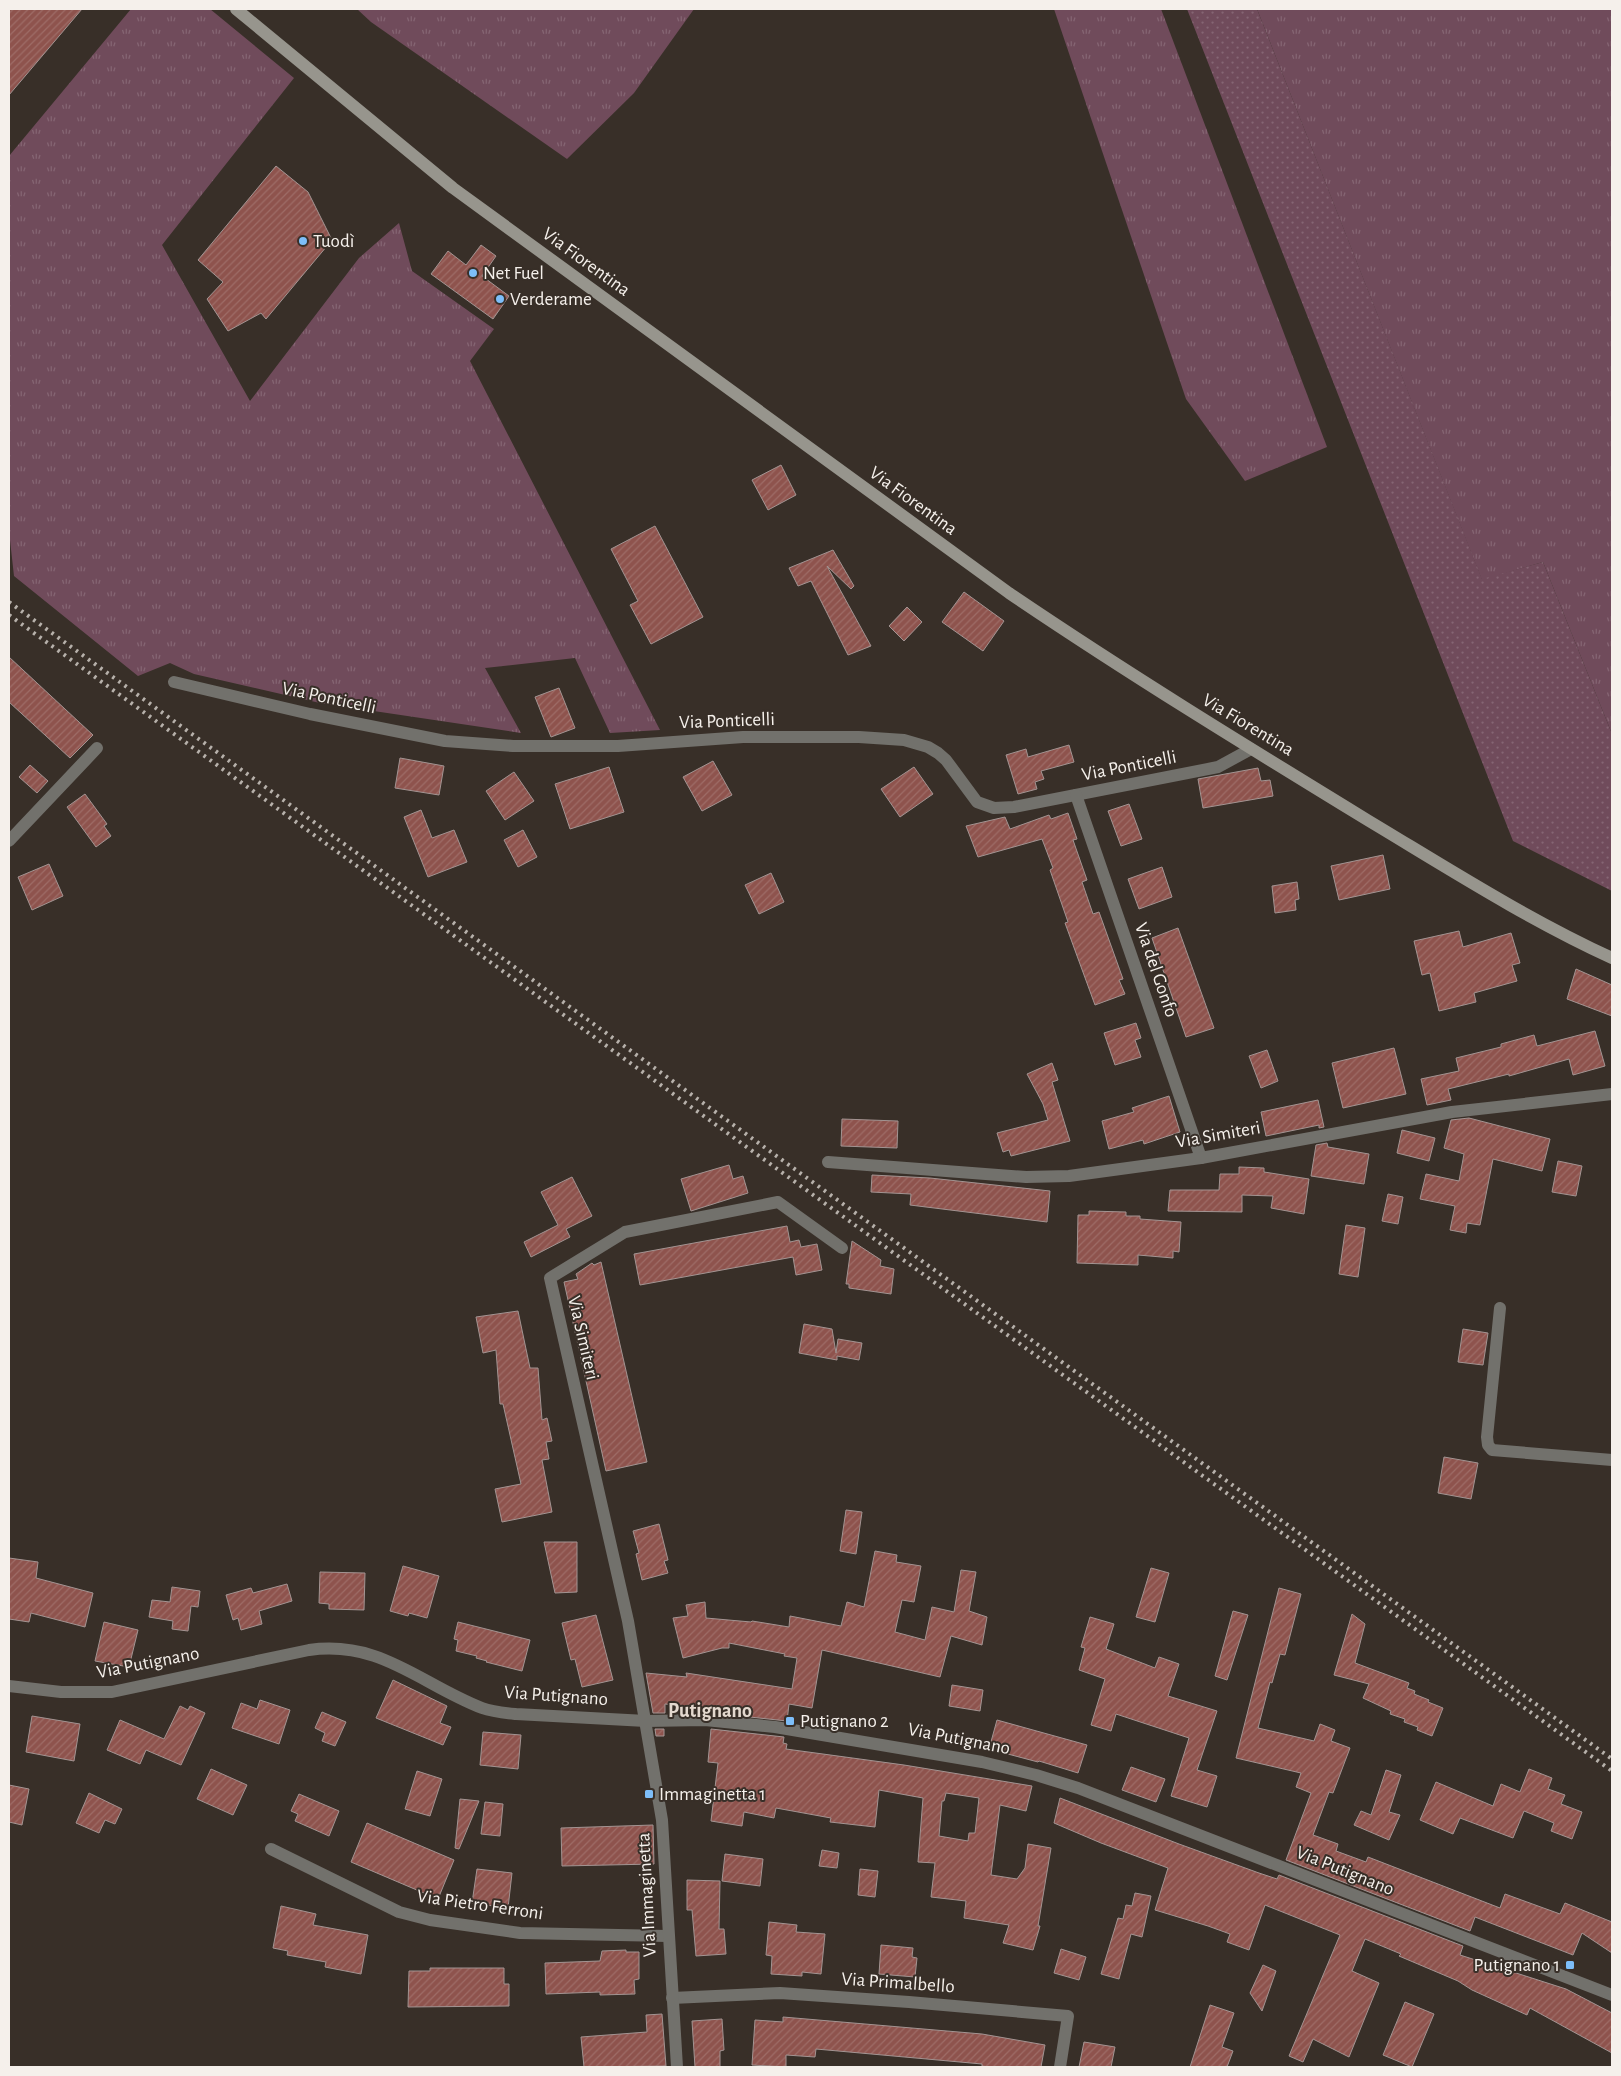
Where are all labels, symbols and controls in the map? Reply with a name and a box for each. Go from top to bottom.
street label: Via Fiorentina [539,224,633,300]
place label: Tuodì [313,232,355,251]
marker: Tuodì [297,235,309,247]
place label: Net Fuel [483,264,544,283]
marker: Net Fuel [467,267,479,279]
place label: Verderame [510,290,592,309]
marker: Verderame [494,293,506,305]
street label: Via Fiorentina [866,463,960,539]
street label: Via Ponticelli [280,679,378,717]
street label: Via Fiorentina [1199,690,1297,760]
street label: Via Ponticelli [679,710,775,732]
street label: Via Ponticelli [1080,748,1178,784]
street label: Via del Gonfo [1131,920,1181,1020]
street label: Via Simiteri [1174,1118,1262,1152]
street label: Via Simiteri [564,1294,602,1382]
street label: Via Putignano [95,1644,201,1682]
street label: Via Putignano [503,1683,609,1709]
district label: Putignano [668,1701,752,1721]
place label: Putignano 2 [800,1712,889,1731]
marker: Putignano 2 [784,1715,796,1727]
street label: Via Putignano [906,1720,1012,1758]
place label: Immaginetta 1 [659,1785,766,1804]
marker: Immaginetta 1 [643,1788,655,1800]
street label: Via Immaginetta [634,1832,660,1958]
street label: Via Putignano [1293,1843,1397,1899]
street label: Via Pietro Ferroni [416,1887,544,1923]
place label: Putignano 1 [1474,1956,1560,1975]
marker: Putignano 1 [1564,1959,1576,1971]
street label: Via Primalbello [841,1970,955,1996]

